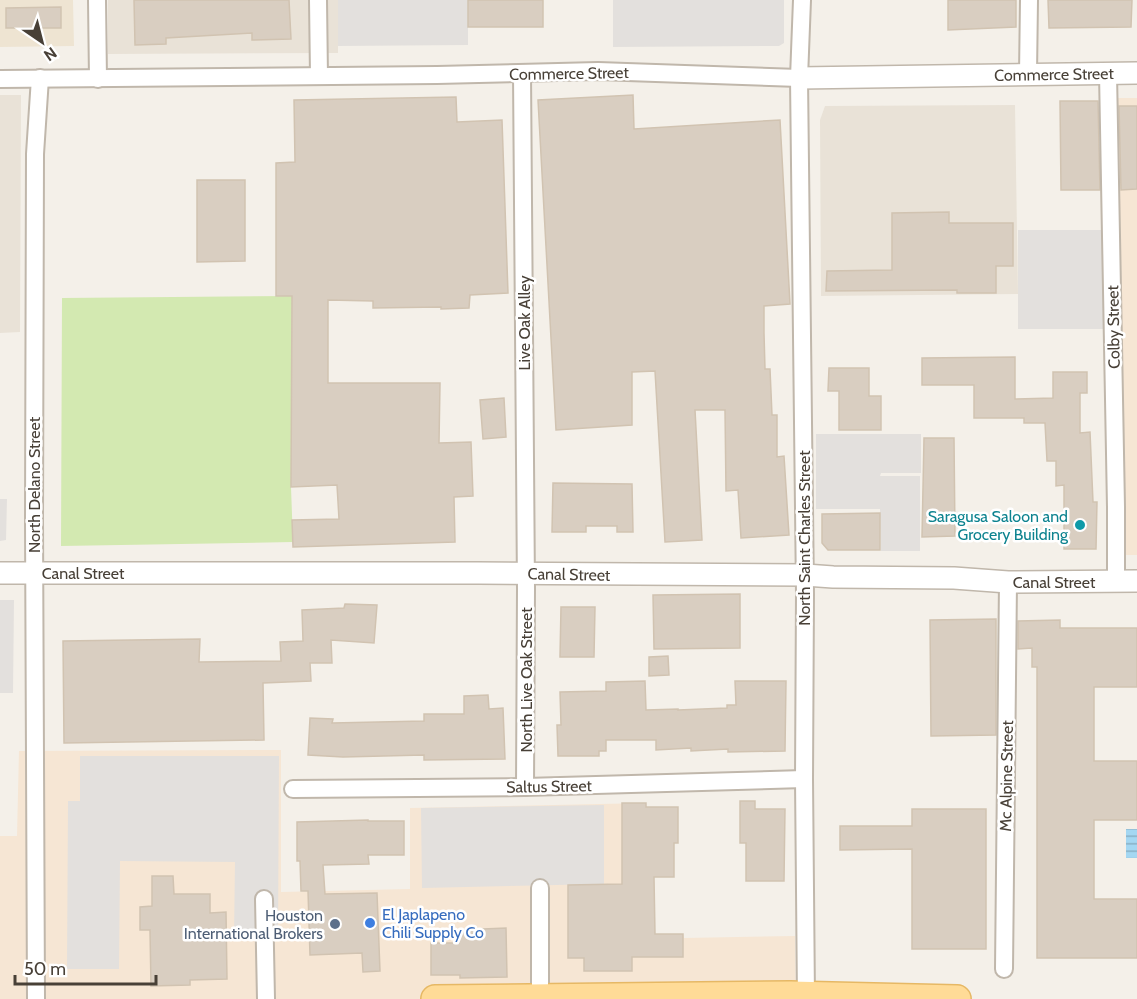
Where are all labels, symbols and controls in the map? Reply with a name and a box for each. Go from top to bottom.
north arrow [12,12,72,72]
text: N [40,43,60,65]
street label: Commerce Street [509,63,630,84]
street label: Commerce Street [994,64,1115,85]
street label: Live Oak Alley [515,276,534,370]
street label: Colby Street [1103,284,1124,369]
street label: North Delano Street [25,416,44,553]
street label: North Saint Charles Street [795,450,814,626]
place label: Saragusa Saloon and Grocery Building [928,507,1069,544]
marker: Saragusa Saloon and Grocery Building [1073,518,1087,532]
street label: Canal Street [42,564,125,583]
street label: Canal Street [528,564,611,585]
street label: Canal Street [1013,573,1096,592]
street label: North Live Oak Street [517,607,536,753]
street label: Mc Alpine Street [996,720,1017,832]
street label: Saltus Street [506,776,593,797]
place label: El Japlapeno Chili Supply Co [382,905,484,942]
place label: Houston International Brokers [184,906,323,943]
marker: El Japlapeno Chili Supply Co [363,916,377,930]
marker: Houston International Brokers [328,917,342,931]
scale bar [15,948,156,986]
text: 50 m [24,958,66,980]

